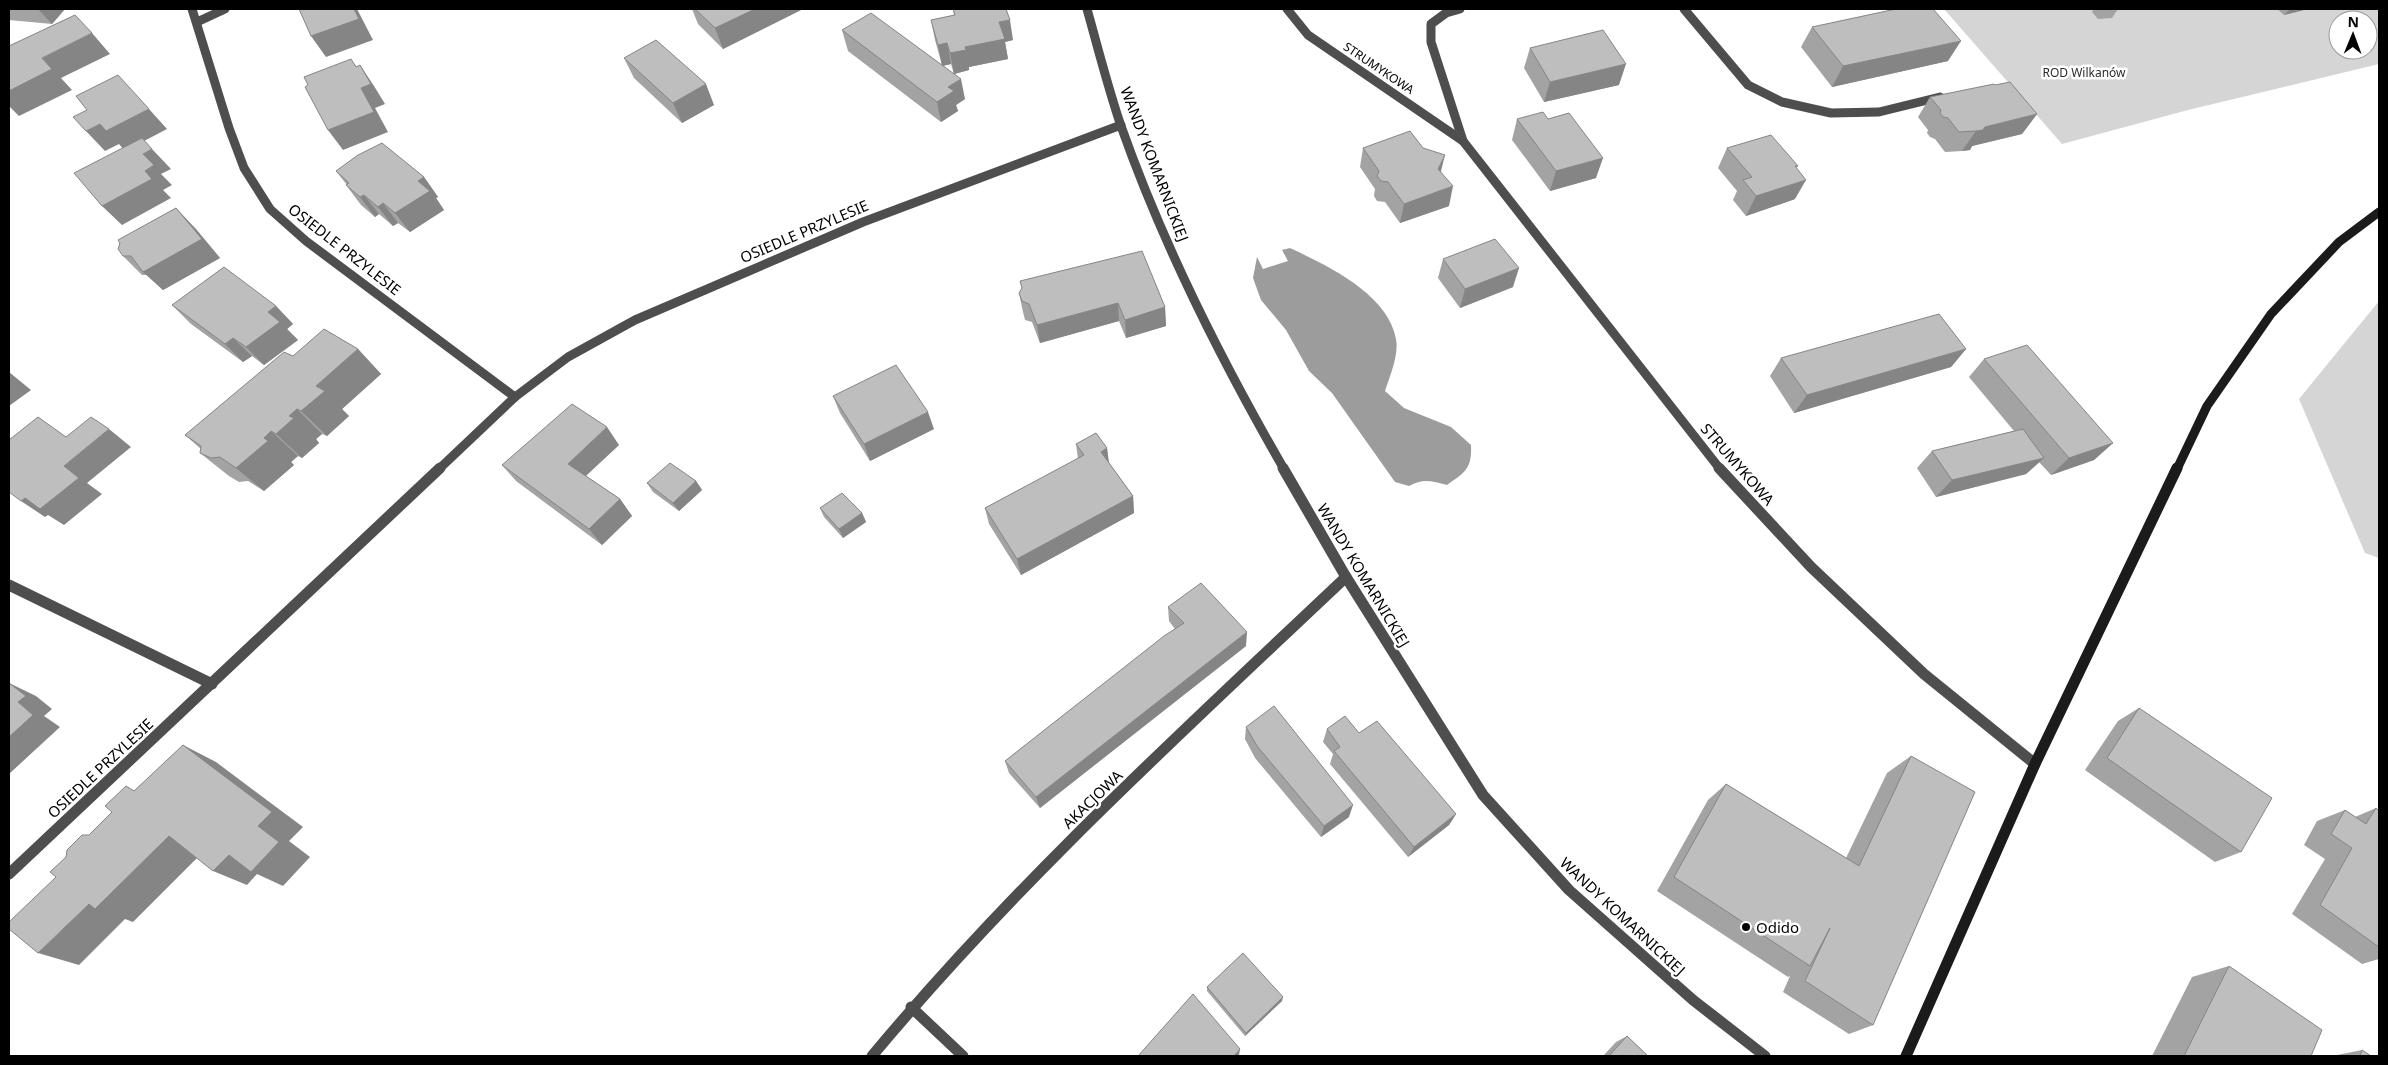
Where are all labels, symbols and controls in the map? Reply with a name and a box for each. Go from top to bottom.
north arrow [2328,10,2378,60]
text: N [2347,12,2359,31]
street label: STRUMYKOWA [1340,38,1418,98]
park label: ROD Wilkanów [2042,64,2126,81]
street label: WANDY KOMARNICKIEJ [1116,84,1194,244]
street label: OSIEDLE PRZYLESIE [737,195,871,267]
street label: OSIEDLE PRZYLESIE [285,199,405,299]
street label: STRUMYKOWA [1697,419,1779,510]
street label: WANDY KOMARNICKIEJ [1313,499,1415,651]
street label: OSIEDLE PRZYLESIE [43,714,157,822]
street label: AKACJOWA [1058,765,1127,833]
street label: WANDY KOMARNICKIEJ [1556,853,1690,979]
place label: Odido [1756,917,1799,937]
marker: Odido [1740,921,1752,933]

